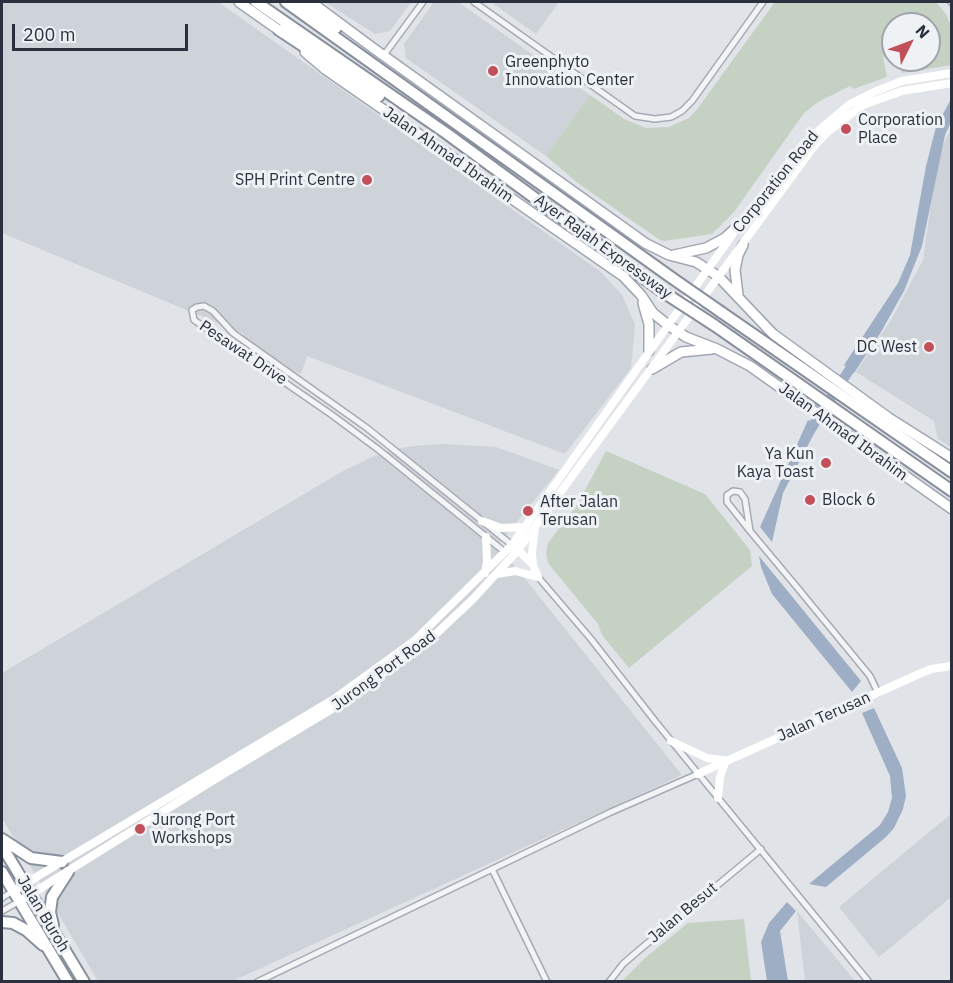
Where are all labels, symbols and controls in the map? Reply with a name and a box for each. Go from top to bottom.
scale bar [15,12,190,50]
north arrow [881,12,941,72]
text: N [912,20,934,42]
text: 200 m [23,23,75,46]
place label: Greenphyto Innovation Center [505,52,634,90]
marker: Greenphyto Innovation Center [486,64,500,78]
street label: Jalan Ahmad Ibrahim [379,103,517,207]
place label: Corporation Place [858,110,943,148]
marker: Corporation Place [839,122,853,136]
street label: Corporation Road [729,127,823,237]
place label: SPH Print Centre [235,170,355,190]
marker: SPH Print Centre [360,173,374,187]
street label: Ayer Rajah Expressway [530,191,676,303]
street label: Pesawat Drive [195,317,291,389]
place label: DC West [856,337,917,357]
marker: DC West [922,340,936,354]
street label: Jalan Ahmad Ibrahim [775,379,911,485]
place label: Ya Kun Kaya Toast [737,444,814,482]
marker: Ya Kun Kaya Toast [819,456,833,470]
place label: Block 6 [822,490,876,510]
place label: After Jalan Terusan [540,492,618,530]
marker: Block 6 [803,493,817,507]
marker: After Jalan Terusan [521,504,535,518]
street label: Jurong Port Road [328,627,440,715]
street label: Jalan Terusan [775,688,873,746]
place label: Jurong Port Workshops [152,810,235,848]
marker: Jurong Port Workshops [133,822,147,836]
street label: Jalan Buroh [13,872,73,956]
street label: Jalan Besut [645,879,721,947]

